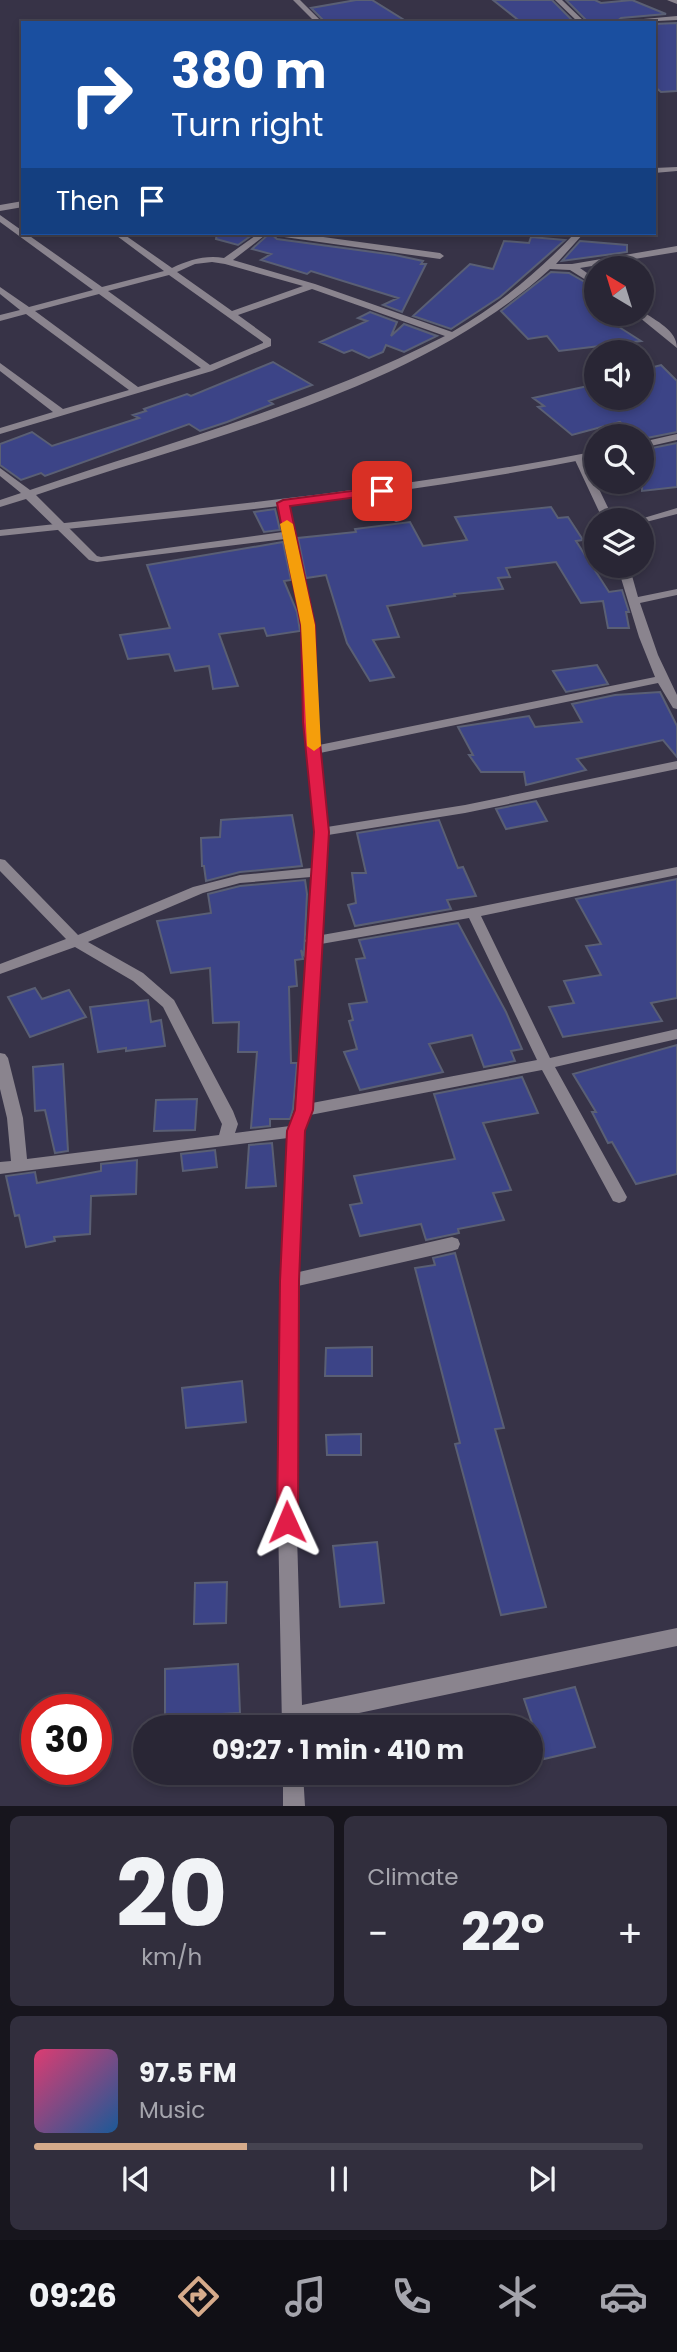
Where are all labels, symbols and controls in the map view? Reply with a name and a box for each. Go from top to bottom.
text: 380 m [171,37,327,105]
icon: right [56,49,147,140]
text: Turn right [171,102,323,147]
icon: arrive [133,182,171,220]
text: Then [56,183,119,219]
north arrow [584,256,654,326]
map controls [584,256,654,578]
button: sound [584,340,654,410]
button: search [584,424,654,494]
pin [352,461,412,521]
icon: arrive [363,472,401,510]
button: layers [584,508,654,578]
position arrow [250,1485,324,1559]
speed limit sign: 30 [21,1694,112,1785]
text: 09:27 · 1 min · 410 m [212,1732,464,1768]
text: 20 [116,1830,227,1958]
text: Climate [368,1861,458,1893]
text: 22° [461,1896,544,1969]
text: − [368,1907,388,1960]
text: + [617,1907,643,1960]
text: km/h [141,1941,202,1973]
text: 97.5 FM [139,2055,237,2091]
text: Music [139,2094,205,2126]
icon: previous [117,2160,155,2198]
icon: pause [320,2160,358,2198]
icon: next [523,2160,561,2198]
icon: directions [174,2272,223,2321]
icon: music [281,2272,330,2321]
icon: phone [387,2272,436,2321]
icon: climate [493,2272,542,2321]
icon: car [599,2272,648,2321]
text: 09:26 [29,2273,117,2318]

